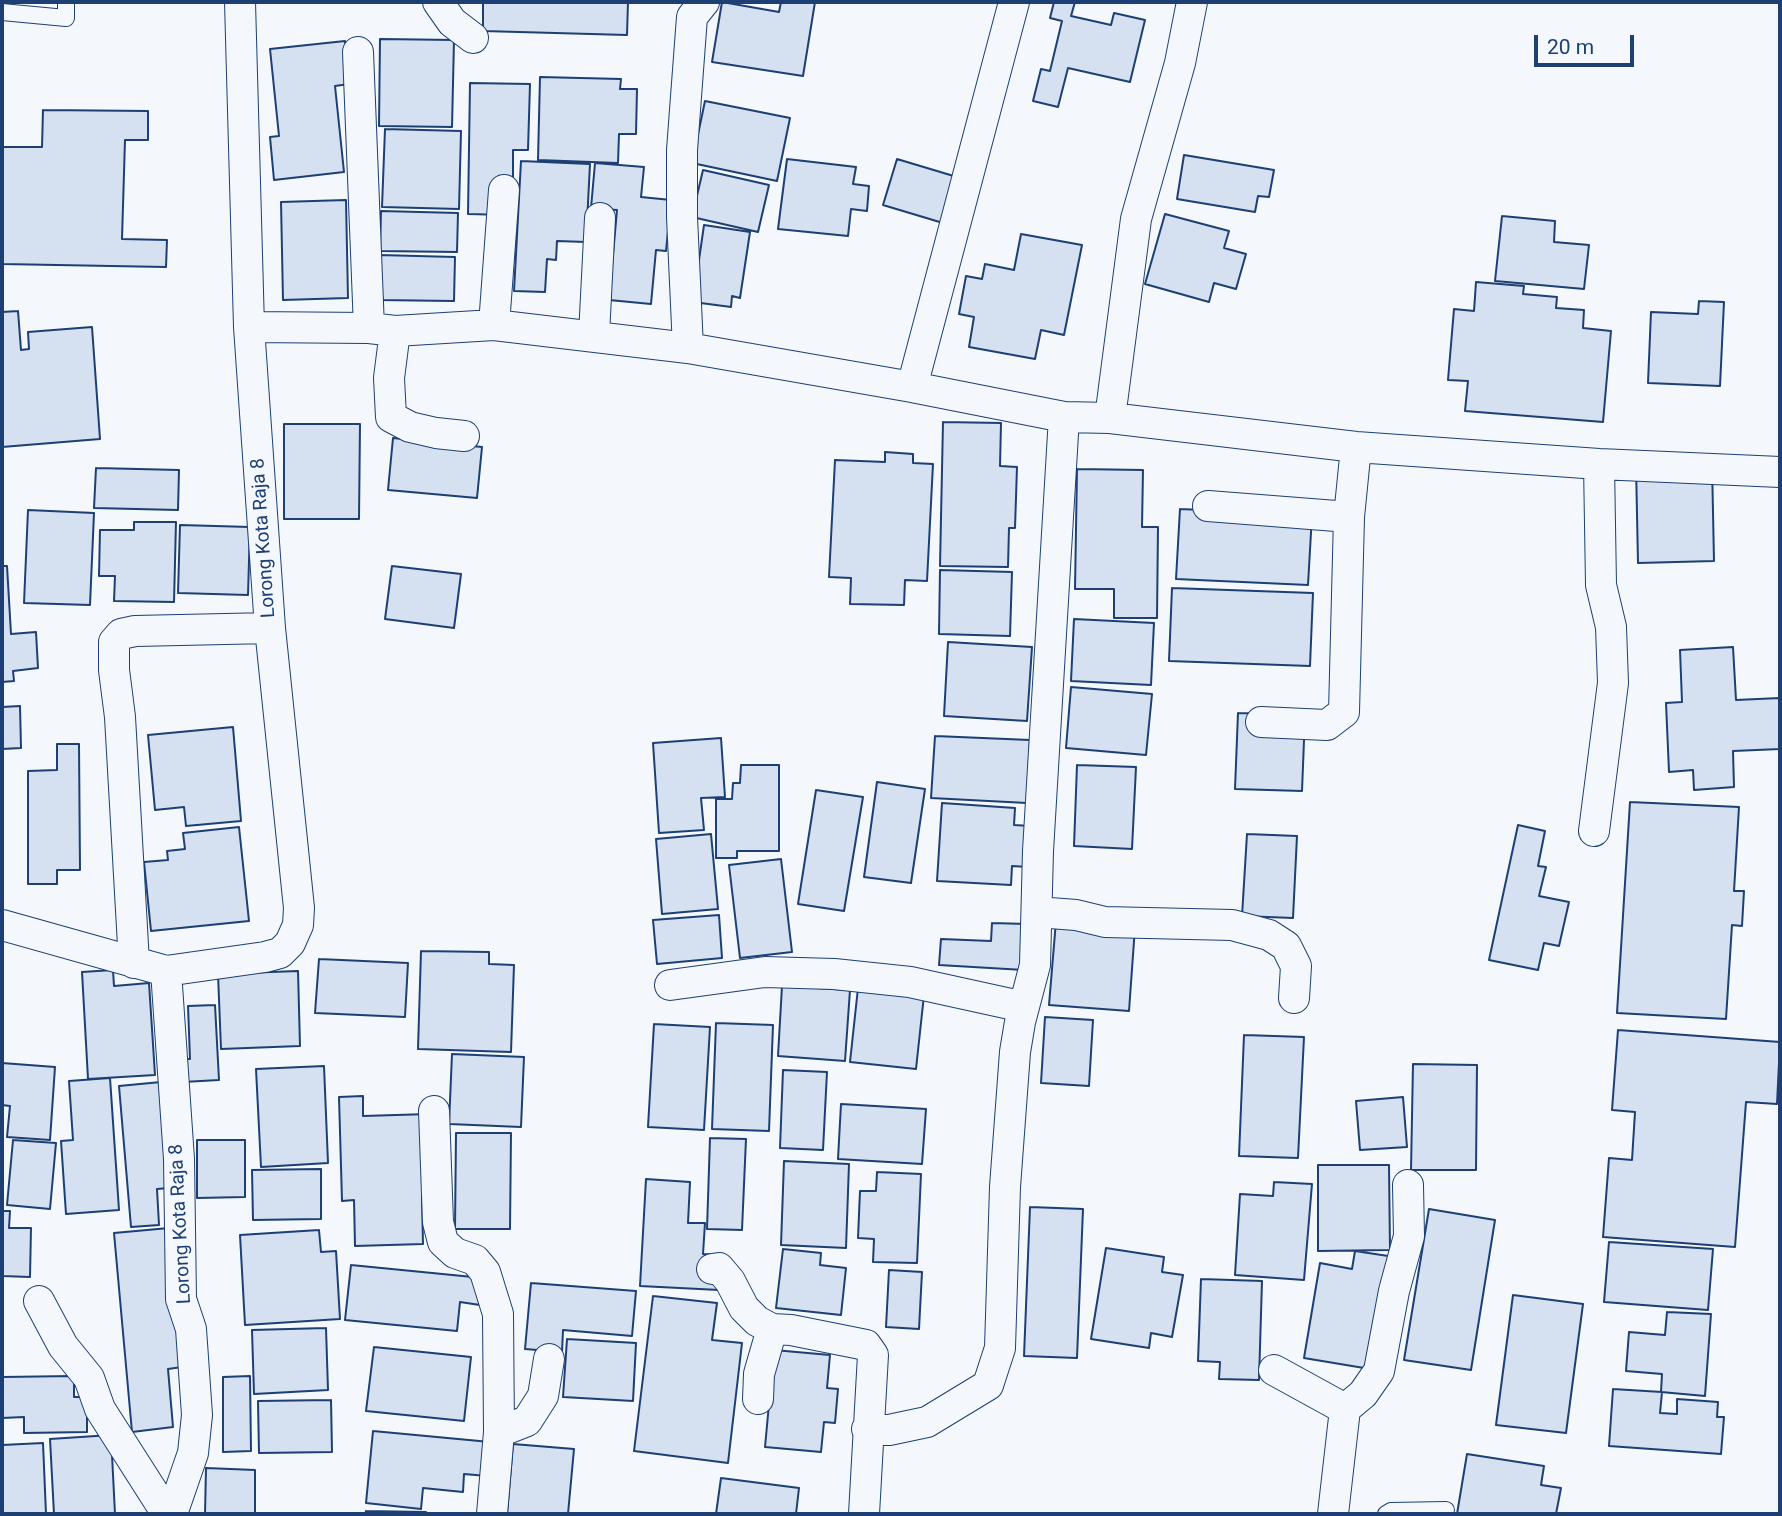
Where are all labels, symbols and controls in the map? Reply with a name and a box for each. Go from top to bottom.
scale bar [1537,21,1637,65]
text: 20 m [1547,35,1594,59]
street label: Lorong Kota Raja 8 [247,457,281,619]
street label: Lorong Kota Raja 8 [165,1143,197,1305]

